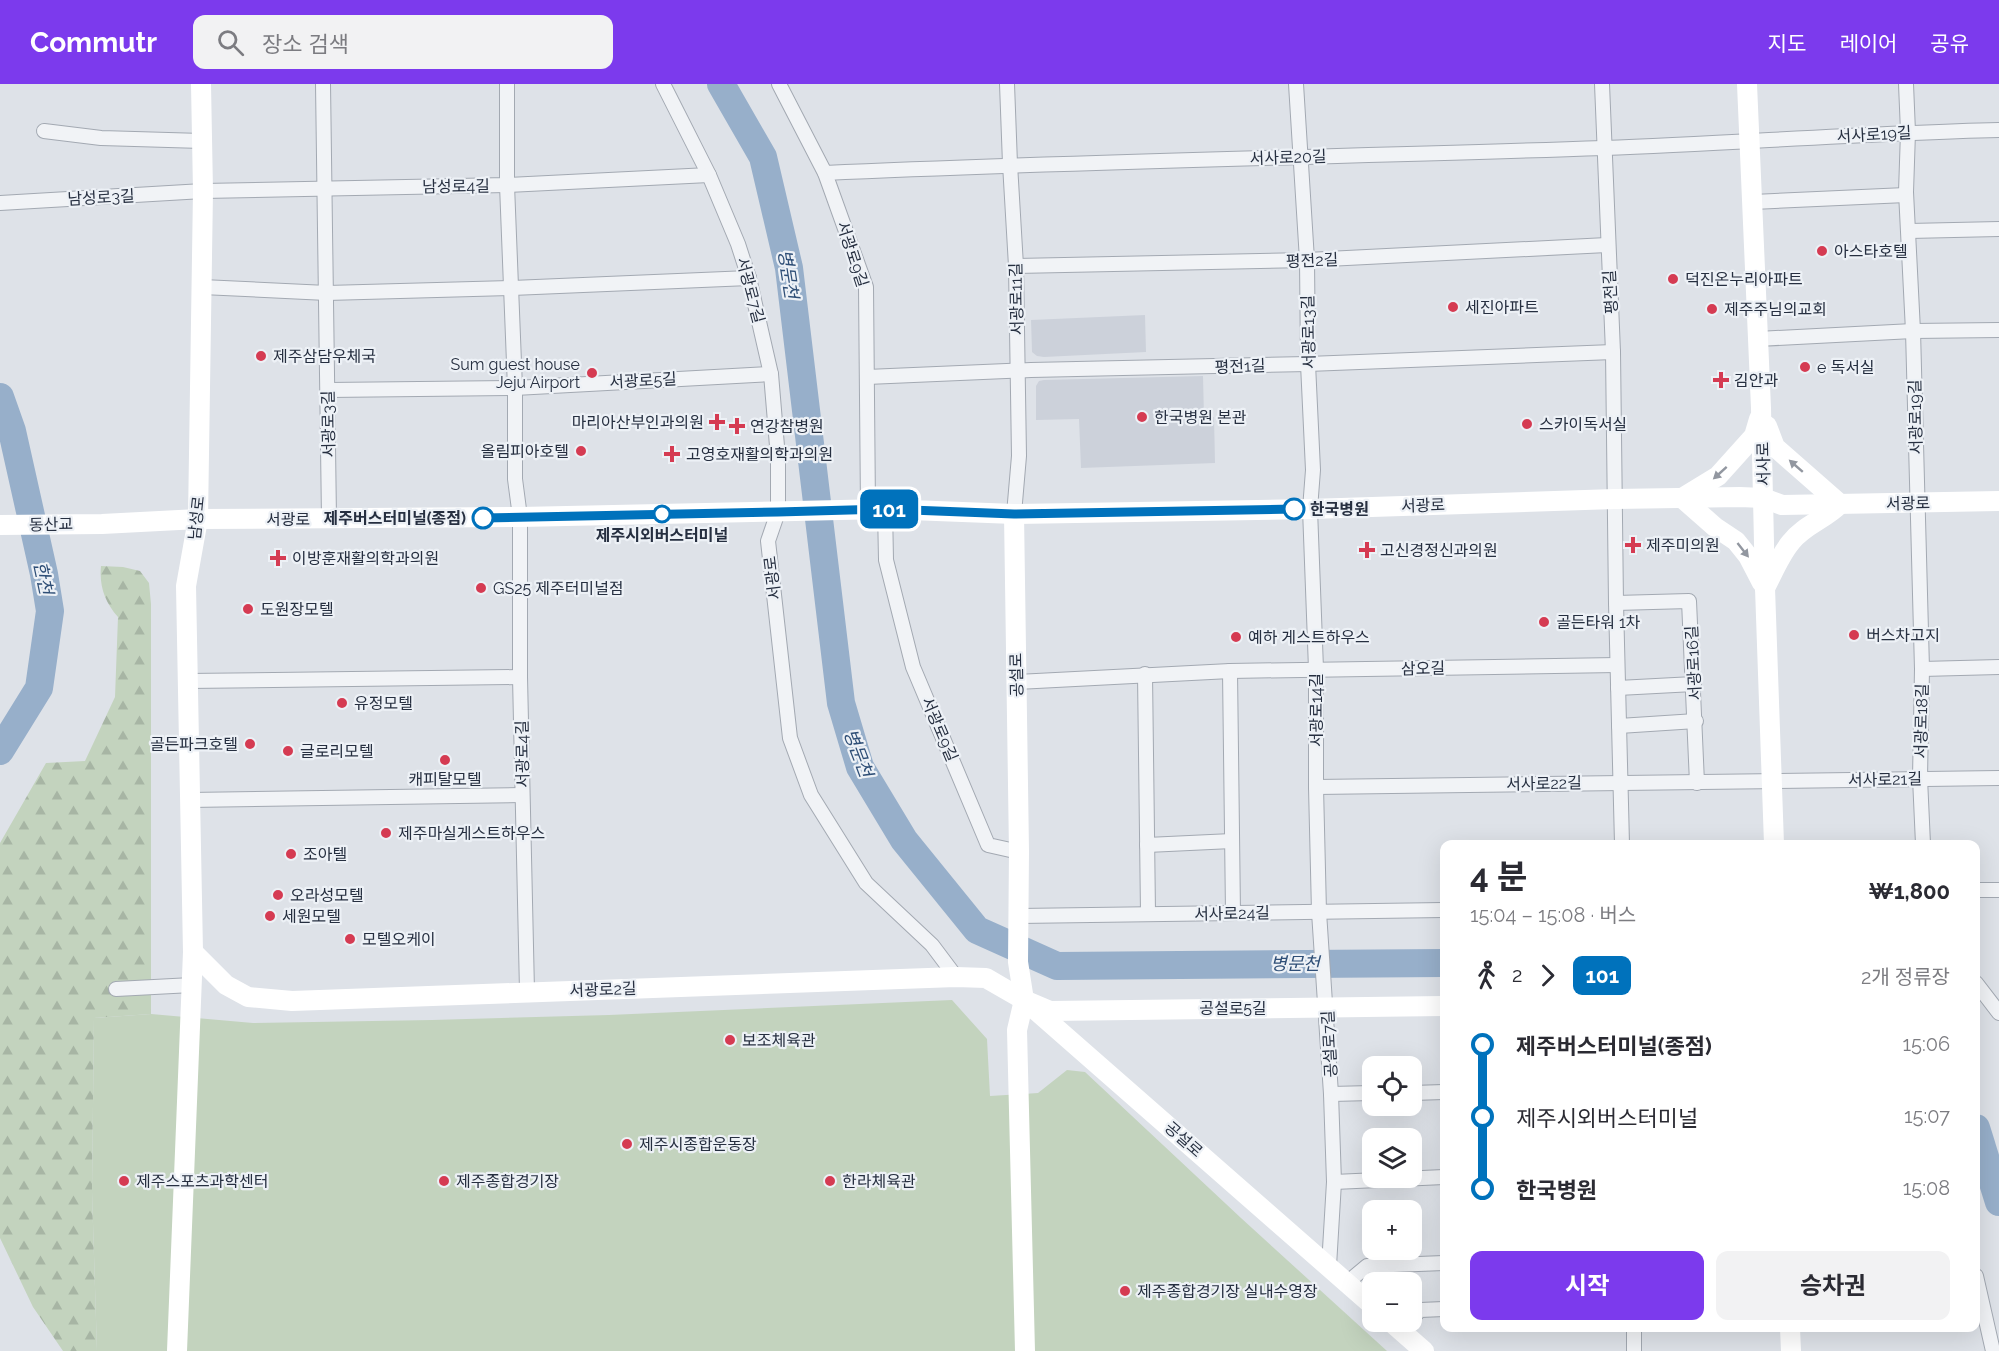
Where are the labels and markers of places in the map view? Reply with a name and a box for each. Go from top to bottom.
place label: 아스타호텔 [1834,242,1908,261]
marker: 아스타호텔 [1815,244,1829,258]
place label: 덕진온누리아파트 [1685,270,1803,289]
marker: 덕진온누리아파트 [1666,272,1680,286]
place label: 세진아파트 [1465,298,1539,317]
marker: 세진아파트 [1446,300,1460,314]
place label: 제주주님의교회 [1724,300,1827,319]
marker: 제주주님의교회 [1705,302,1719,316]
place label: 제주삼담우체국 [273,347,376,366]
marker: 제주삼담우체국 [254,349,268,363]
place label: Sum guest house Jeju Airport [451,355,581,392]
place label: e 독서실 [1817,358,1875,377]
marker: e 독서실 [1798,360,1812,374]
marker: Sum guest house Jeju Airport [585,366,599,380]
marker: 김안과 [1712,371,1730,389]
place label: 김안과 [1734,371,1778,390]
place label: 한국병원 본관 [1154,408,1247,427]
marker: 한국병원 본관 [1135,410,1149,424]
place label: 마리아산부인과의원 [572,413,704,432]
marker: 마리아산부인과의원 [708,413,726,431]
place label: 스카이독서실 [1539,415,1627,434]
marker: 연강참병원 [728,417,746,435]
place label: 연강참병원 [750,417,824,436]
marker: 스카이독서실 [1520,417,1534,431]
place label: 올림피아호텔 [481,442,569,461]
marker: 올림피아호텔 [574,444,588,458]
marker: 고영호재활의학과의원 [663,445,681,463]
place label: 고영호재활의학과의원 [686,445,833,464]
marker: 한국병원 [1283,498,1305,520]
place label: 한국병원 [1310,500,1369,519]
marker: 제주시외버스터미널 [653,505,671,523]
marker: 제주버스터미널(종점) [472,507,494,529]
place label: 제주버스터미널(종점) [324,509,466,528]
place label: 제주시외버스터미널 [596,526,728,545]
marker: 제주미의원 [1624,536,1642,554]
place label: 제주미의원 [1646,536,1720,555]
marker: 고신경정신과의원 [1358,541,1376,559]
place label: 고신경정신과의원 [1380,541,1498,560]
marker: 이방훈재활의학과의원 [269,549,287,567]
place label: 이방훈재활의학과의원 [292,549,439,568]
place label: GS25 제주터미널점 [493,579,624,598]
marker: GS25 제주터미널점 [474,581,488,595]
place label: 도원장모텔 [260,600,334,619]
marker: 도원장모텔 [241,602,255,616]
place label: 골든타워 1차 [1556,613,1641,632]
marker: 골든타워 1차 [1537,615,1551,629]
place label: 버스차고지 [1866,626,1940,645]
place label: 예하 게스트하우스 [1248,628,1370,647]
marker: 버스차고지 [1847,628,1861,642]
marker: 예하 게스트하우스 [1229,630,1243,644]
place label: 유정모텔 [354,694,413,713]
marker: 유정모텔 [335,696,349,710]
place label: 골든파크호텔 [150,735,238,754]
marker: 골든파크호텔 [243,737,257,751]
place label: 글로리모텔 [300,742,374,761]
marker: 글로리모텔 [281,744,295,758]
marker: 캐피탈모텔 [438,753,452,767]
place label: 캐피탈모텔 [408,770,482,789]
place label: 제주마실게스트하우스 [398,824,545,843]
marker: 제주마실게스트하우스 [379,826,393,840]
place label: 조아텔 [303,845,347,864]
marker: 조아텔 [284,847,298,861]
place label: 오라성모텔 [290,886,364,905]
marker: 오라성모텔 [271,888,285,902]
place label: 세원모텔 [282,907,341,926]
marker: 세원모텔 [263,909,277,923]
place label: 모텔오케이 [362,930,436,949]
marker: 모텔오케이 [343,932,357,946]
place label: 보조체육관 [742,1031,816,1050]
marker: 보조체육관 [723,1033,737,1047]
place label: 제주시종합운동장 [639,1135,757,1154]
marker: 제주시종합운동장 [620,1137,634,1151]
place label: 제주스포츠과학센터 [136,1172,268,1191]
place label: 제주종합경기장 [456,1172,559,1191]
place label: 한라체육관 [842,1172,916,1191]
marker: 제주스포츠과학센터 [117,1174,131,1188]
marker: 제주종합경기장 [437,1174,451,1188]
marker: 한라체육관 [823,1174,837,1188]
place label: 제주종합경기장 실내수영장 [1137,1282,1318,1301]
marker: 제주종합경기장 실내수영장 [1118,1284,1132,1298]

